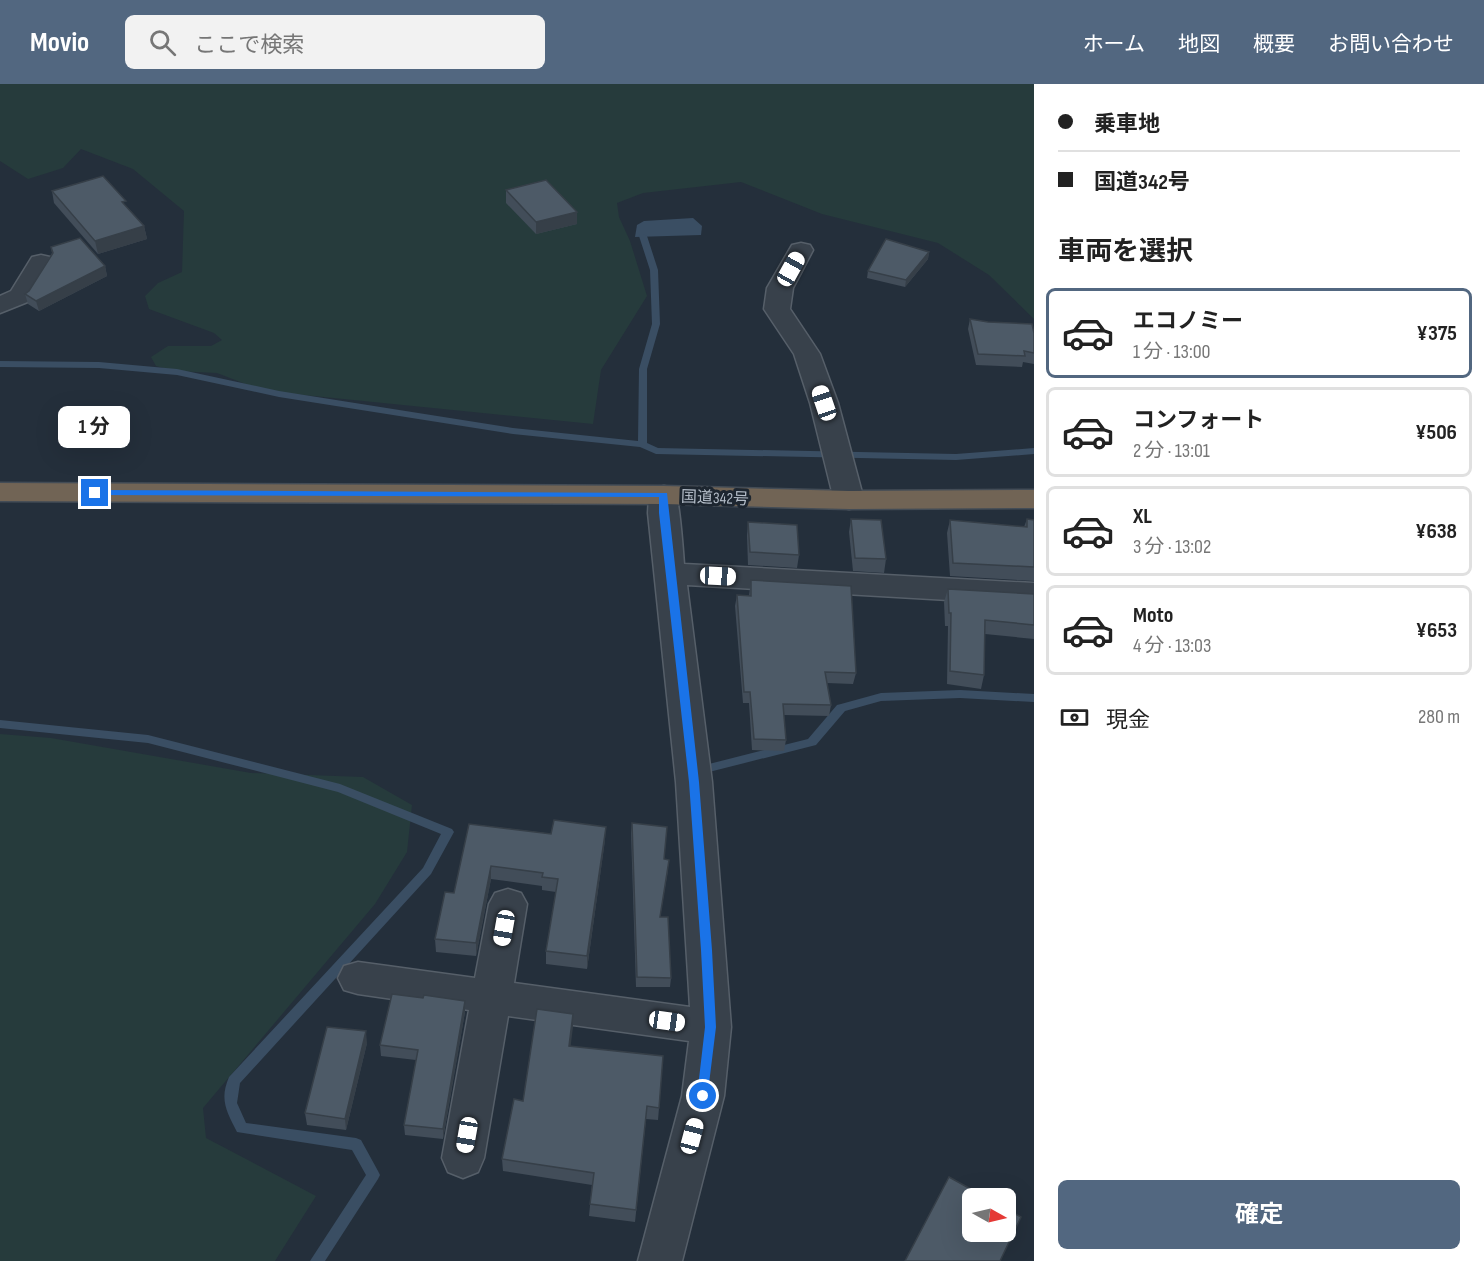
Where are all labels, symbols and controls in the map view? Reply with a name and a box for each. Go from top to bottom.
search box [125,15,545,69]
text: Movio [30,26,89,59]
icon: search [146,26,179,59]
text: ここで検索 [194,32,304,59]
text: ホーム [1083,32,1145,57]
text: 地図 [1178,32,1220,57]
text: 概要 [1253,32,1295,57]
text: お問い合わせ [1328,32,1454,57]
text: 乗車地 [1094,111,1160,138]
text: 国道342号 [1094,169,1190,196]
text: 車両を選択 [1058,236,1193,268]
car [774,249,808,289]
icon: car [1061,306,1115,360]
text: エコノミー [1133,308,1243,335]
text: ¥375 [1417,320,1457,347]
text: 1 分 · 13:00 [1133,340,1211,364]
car [810,383,838,423]
icon: car [1061,405,1115,459]
callout: 1 分 [59,406,131,448]
text: コンフォート [1133,407,1264,434]
text: 1 分 [79,415,109,439]
text: ¥506 [1415,419,1457,446]
text: 2 分 · 13:01 [1133,439,1210,463]
route end [81,479,108,506]
street label: 国道342号 [681,488,749,509]
text: XL [1133,503,1152,530]
icon: car [1061,504,1115,558]
text: ¥638 [1415,518,1457,545]
text: 3 分 · 13:02 [1133,535,1211,559]
car [700,566,736,586]
text: Moto [1133,602,1173,629]
icon: car [1061,603,1115,657]
text: ¥653 [1416,617,1457,644]
text: 4 分 · 13:03 [1133,634,1211,658]
icon: cash [1058,701,1091,734]
text: 280 m [1418,705,1460,729]
text: 現金 [1106,707,1150,734]
car [492,909,516,947]
car [648,1010,686,1032]
route start [689,1082,716,1109]
car [455,1116,479,1154]
car [679,1116,705,1156]
button: 確定 [1058,1180,1460,1249]
north arrow [962,1188,1016,1242]
map controls [962,1188,1016,1242]

